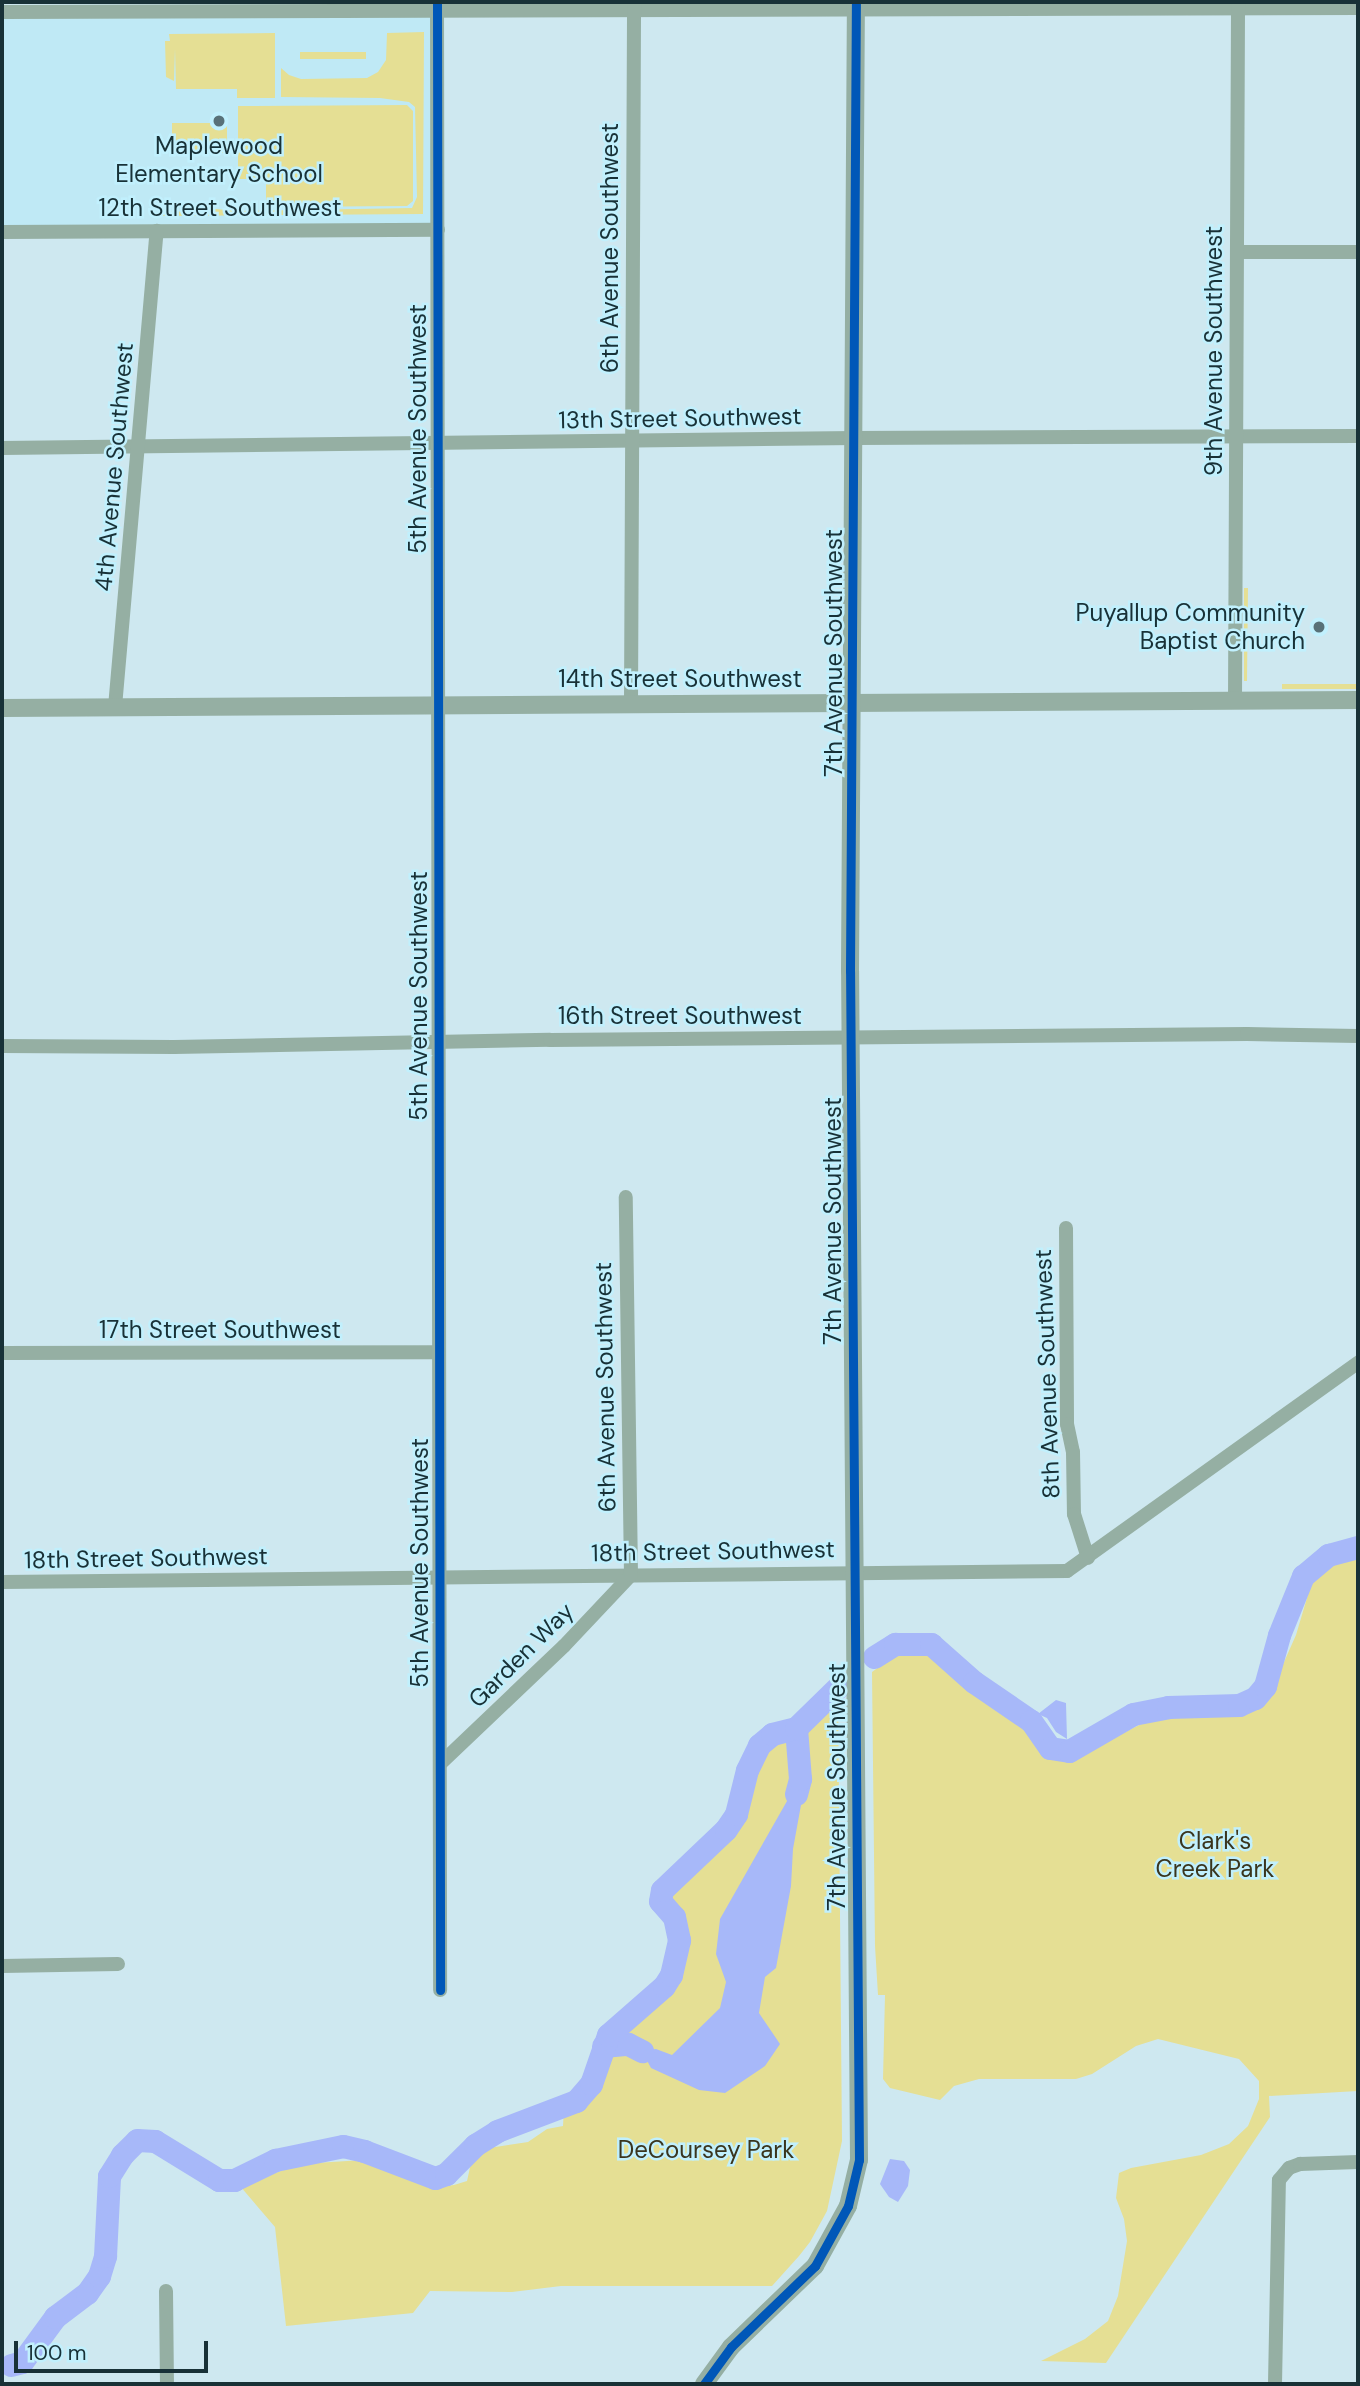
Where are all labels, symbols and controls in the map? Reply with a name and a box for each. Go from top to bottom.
marker: Maplewood Elementary School [211,113,227,129]
street label: 6th Avenue Southwest [596,123,624,373]
place label: Maplewood Elementary School [115,132,323,188]
street label: 12th Street Southwest [99,194,341,222]
street label: 9th Avenue Southwest [1200,226,1228,476]
street label: 5th Avenue Southwest [404,304,432,554]
street label: 4th Avenue Southwest [89,341,139,593]
street label: 13th Street Southwest [558,401,802,435]
street label: 7th Avenue Southwest [820,529,848,777]
place label: Puyallup Community Baptist Church [1076,599,1305,655]
marker: Puyallup Community Baptist Church [1311,619,1327,635]
street label: 14th Street Southwest [558,665,802,693]
street label: 5th Avenue Southwest [405,871,433,1121]
street label: 16th Street Southwest [558,1002,802,1030]
street label: 7th Avenue Southwest [819,1097,847,1345]
street label: 8th Avenue Southwest [1028,1249,1066,1499]
street label: 6th Avenue Southwest [588,1262,622,1512]
street label: 17th Street Southwest [99,1316,341,1344]
street label: 5th Avenue Southwest [406,1438,434,1688]
street label: 18th Street Southwest [591,1534,835,1568]
street label: 18th Street Southwest [24,1541,268,1575]
street label: Garden Way [463,1597,579,1713]
street label: 7th Avenue Southwest [823,1663,851,1911]
park label: Clark's Creek Park [1156,1827,1274,1883]
park label: DeCoursey Park [618,2136,794,2164]
scale bar [18,2326,212,2370]
text: 100 m [27,2339,87,2367]

